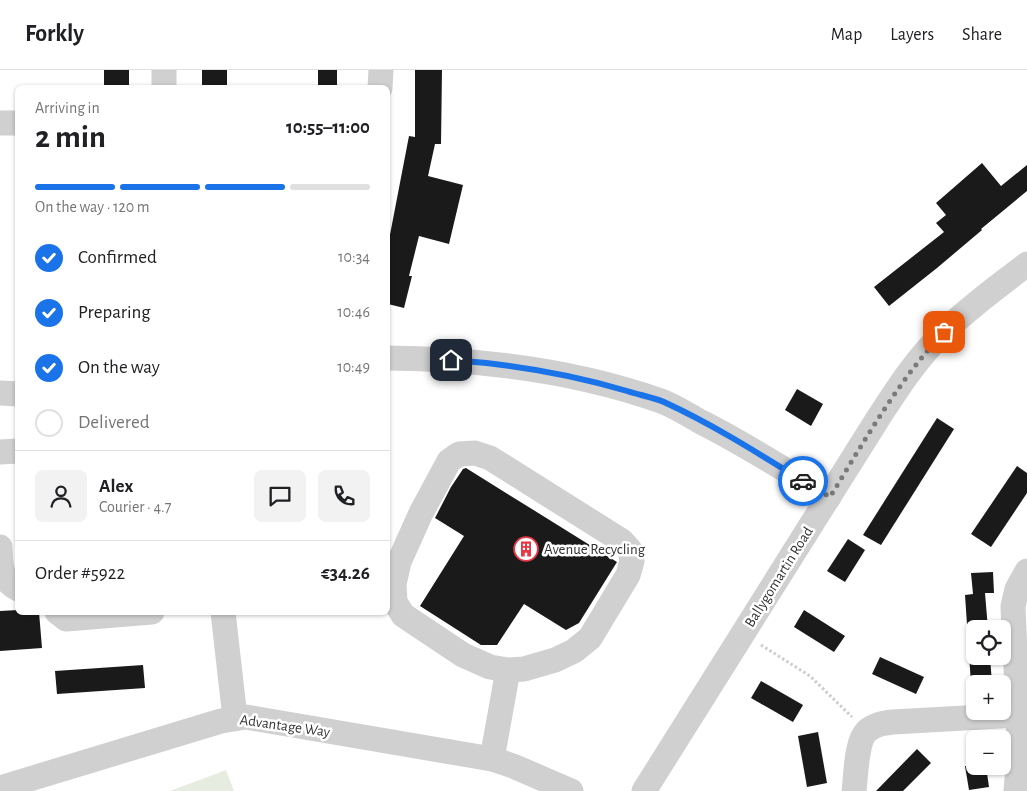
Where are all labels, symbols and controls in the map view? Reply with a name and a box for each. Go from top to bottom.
text: Forkly [25,22,84,46]
text: Map [831,26,862,44]
text: Layers [890,26,934,44]
text: Share [962,26,1002,44]
text: Arriving in [35,100,100,116]
text: 10:55–11:00 [286,118,370,137]
text: 2 min [35,121,106,153]
text: On the way · 120 m [35,199,150,215]
icon: check [35,244,63,272]
text: Confirmed [78,248,157,267]
text: 10:34 [338,249,370,265]
icon: check [35,299,63,327]
text: Preparing [78,303,151,322]
text: 10:46 [337,304,370,320]
pin [923,311,965,353]
icon: bag [930,318,958,346]
pin [430,339,472,381]
icon: home [437,346,465,374]
icon: check [35,354,63,382]
text: On the way [78,358,160,377]
text: 10:49 [337,359,370,375]
text: Delivered [78,413,150,432]
courier [778,456,828,506]
icon: car [789,467,817,495]
button: person [35,470,87,522]
button: chat [254,470,306,522]
button: phone [318,470,370,522]
text: Alex [99,477,133,496]
text: Courier · 4.7 [99,499,171,515]
street label: Ballygomartin Road [742,524,816,630]
building icon: Avenue Recycling [513,536,539,562]
place label: Avenue Recycling [544,542,646,557]
text: Order #5922 [35,564,125,583]
text: €34.26 [321,564,370,583]
map controls [966,620,1011,775]
button: locate [966,620,1011,665]
button: + [966,675,1011,720]
street label: Advantage Way [239,712,332,740]
button: − [966,730,1011,775]

